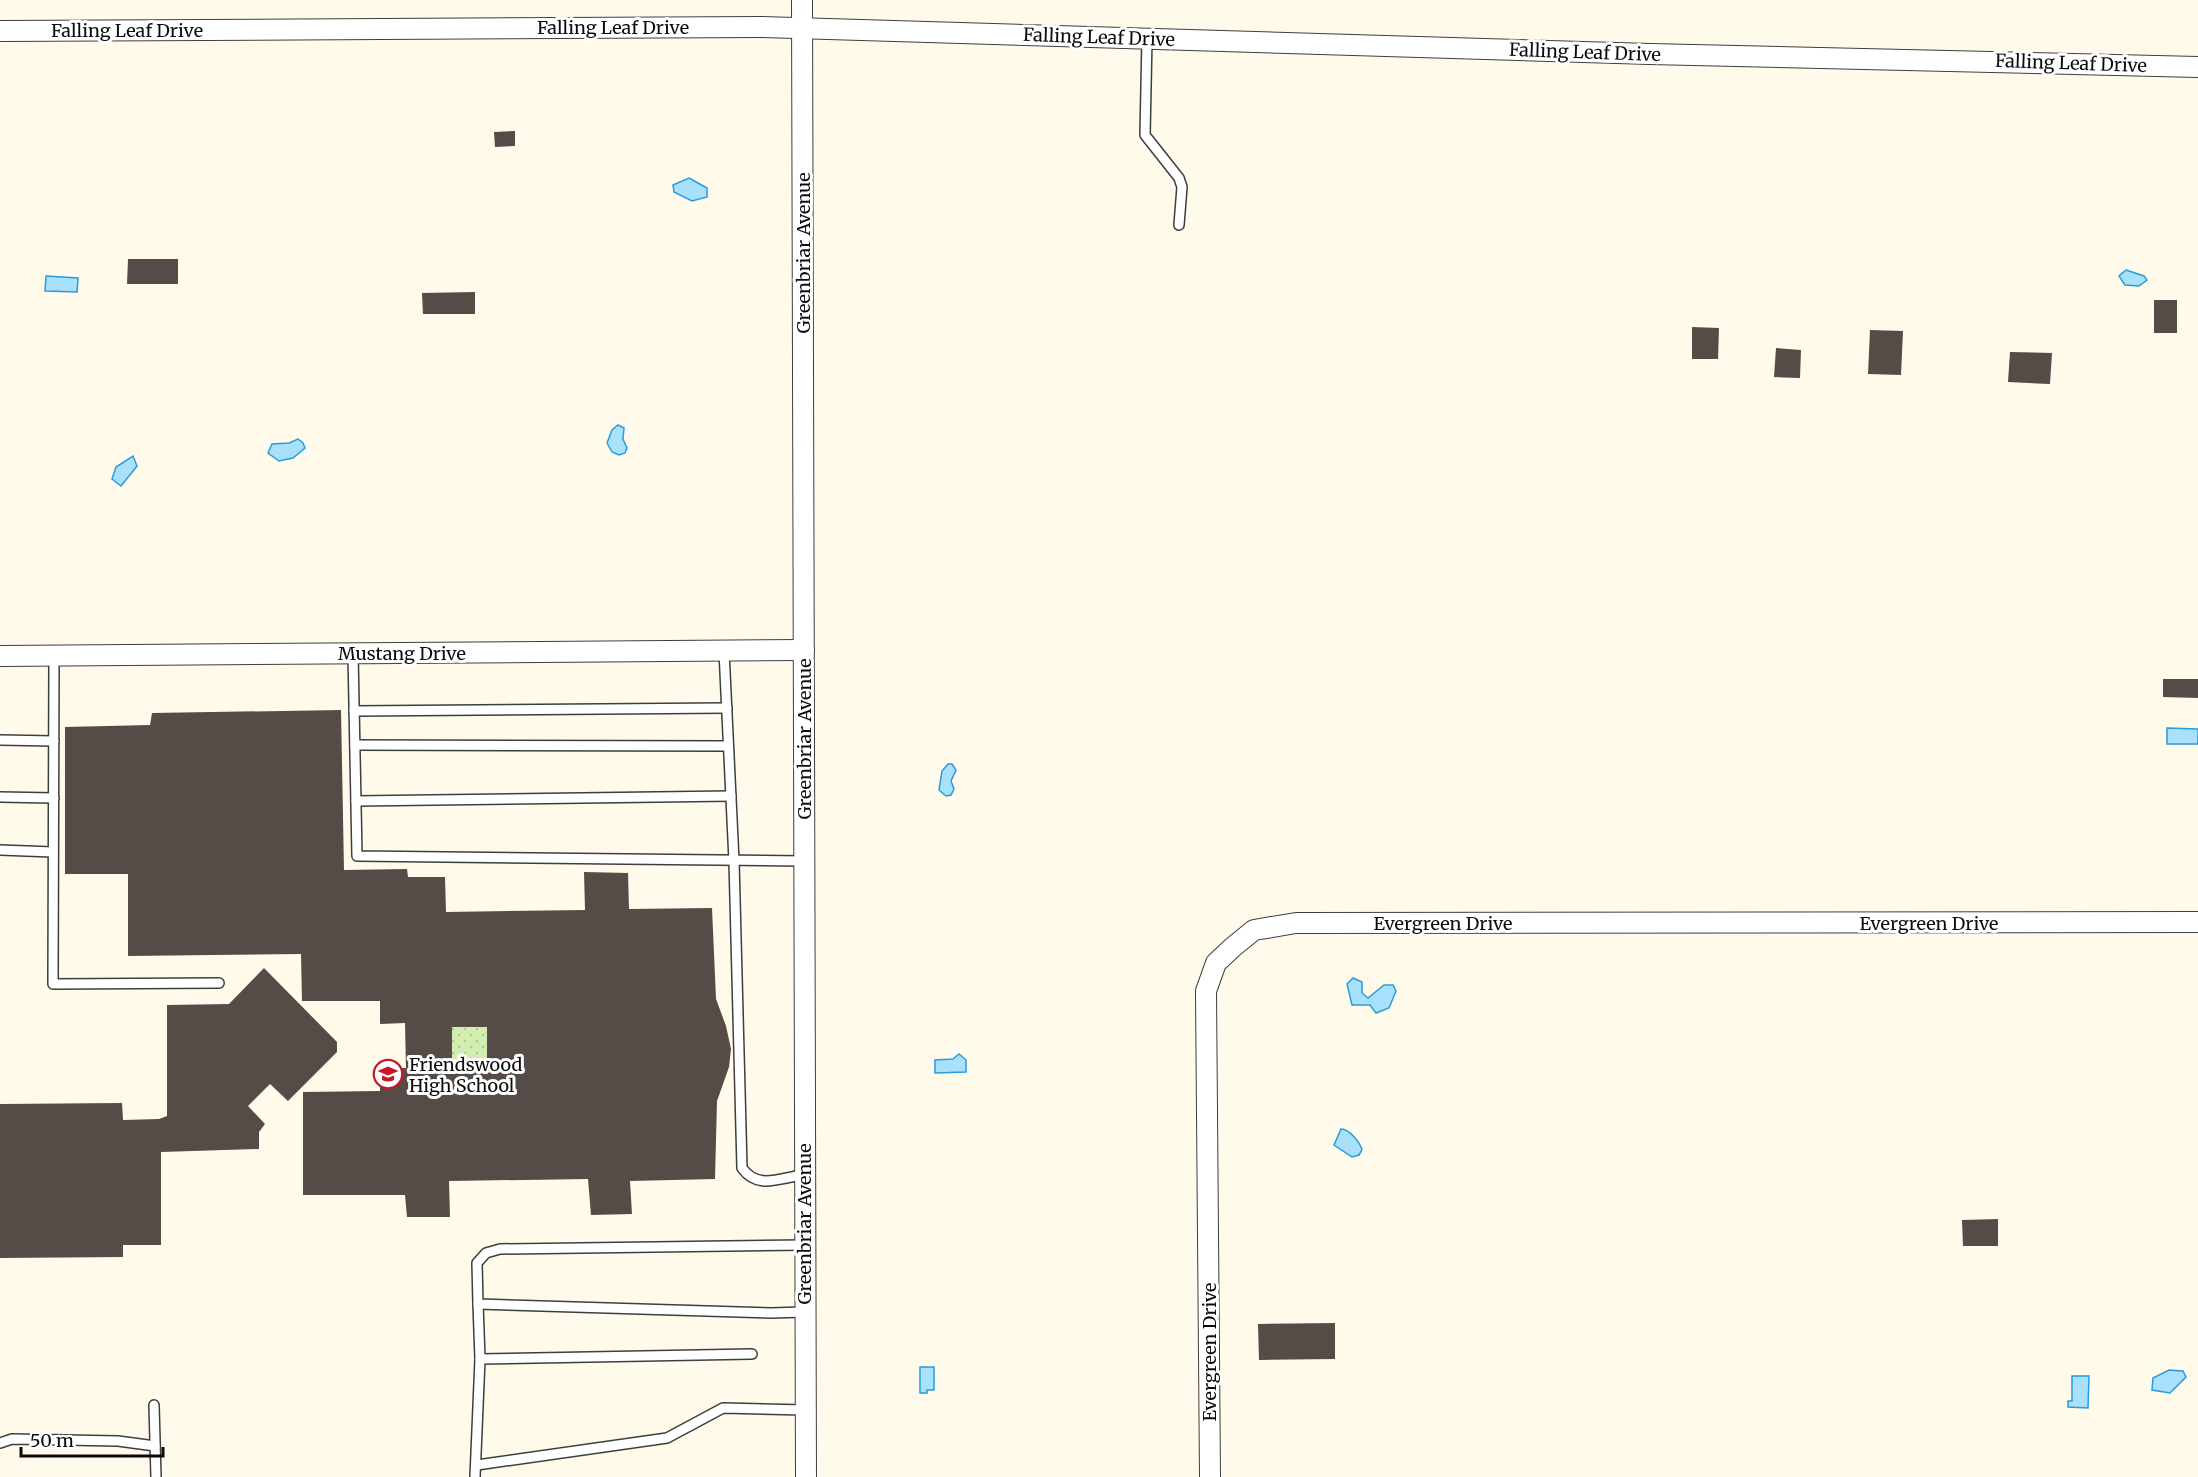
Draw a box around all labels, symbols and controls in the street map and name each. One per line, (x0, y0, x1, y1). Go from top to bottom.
street label: Falling Leaf Drive (537, 16, 689, 39)
street label: Falling Leaf Drive (51, 19, 203, 42)
street label: Falling Leaf Drive (1023, 23, 1175, 51)
street label: Falling Leaf Drive (1509, 38, 1661, 66)
street label: Falling Leaf Drive (1995, 49, 2147, 77)
street label: Greenbriar Avenue (792, 172, 815, 334)
street label: Mustang Drive (338, 642, 466, 665)
street label: Greenbriar Avenue (793, 658, 816, 820)
street label: Evergreen Drive (1374, 912, 1512, 935)
street label: Evergreen Drive (1860, 912, 1998, 935)
place label: Friendswood High School (409, 1053, 523, 1097)
school or university icon: Friendswood High School (372, 1058, 404, 1090)
street label: Greenbriar Avenue (793, 1143, 816, 1305)
street label: Evergreen Drive (1198, 1283, 1221, 1421)
scale bar (21, 1420, 164, 1458)
text: 50 m (30, 1429, 74, 1452)

